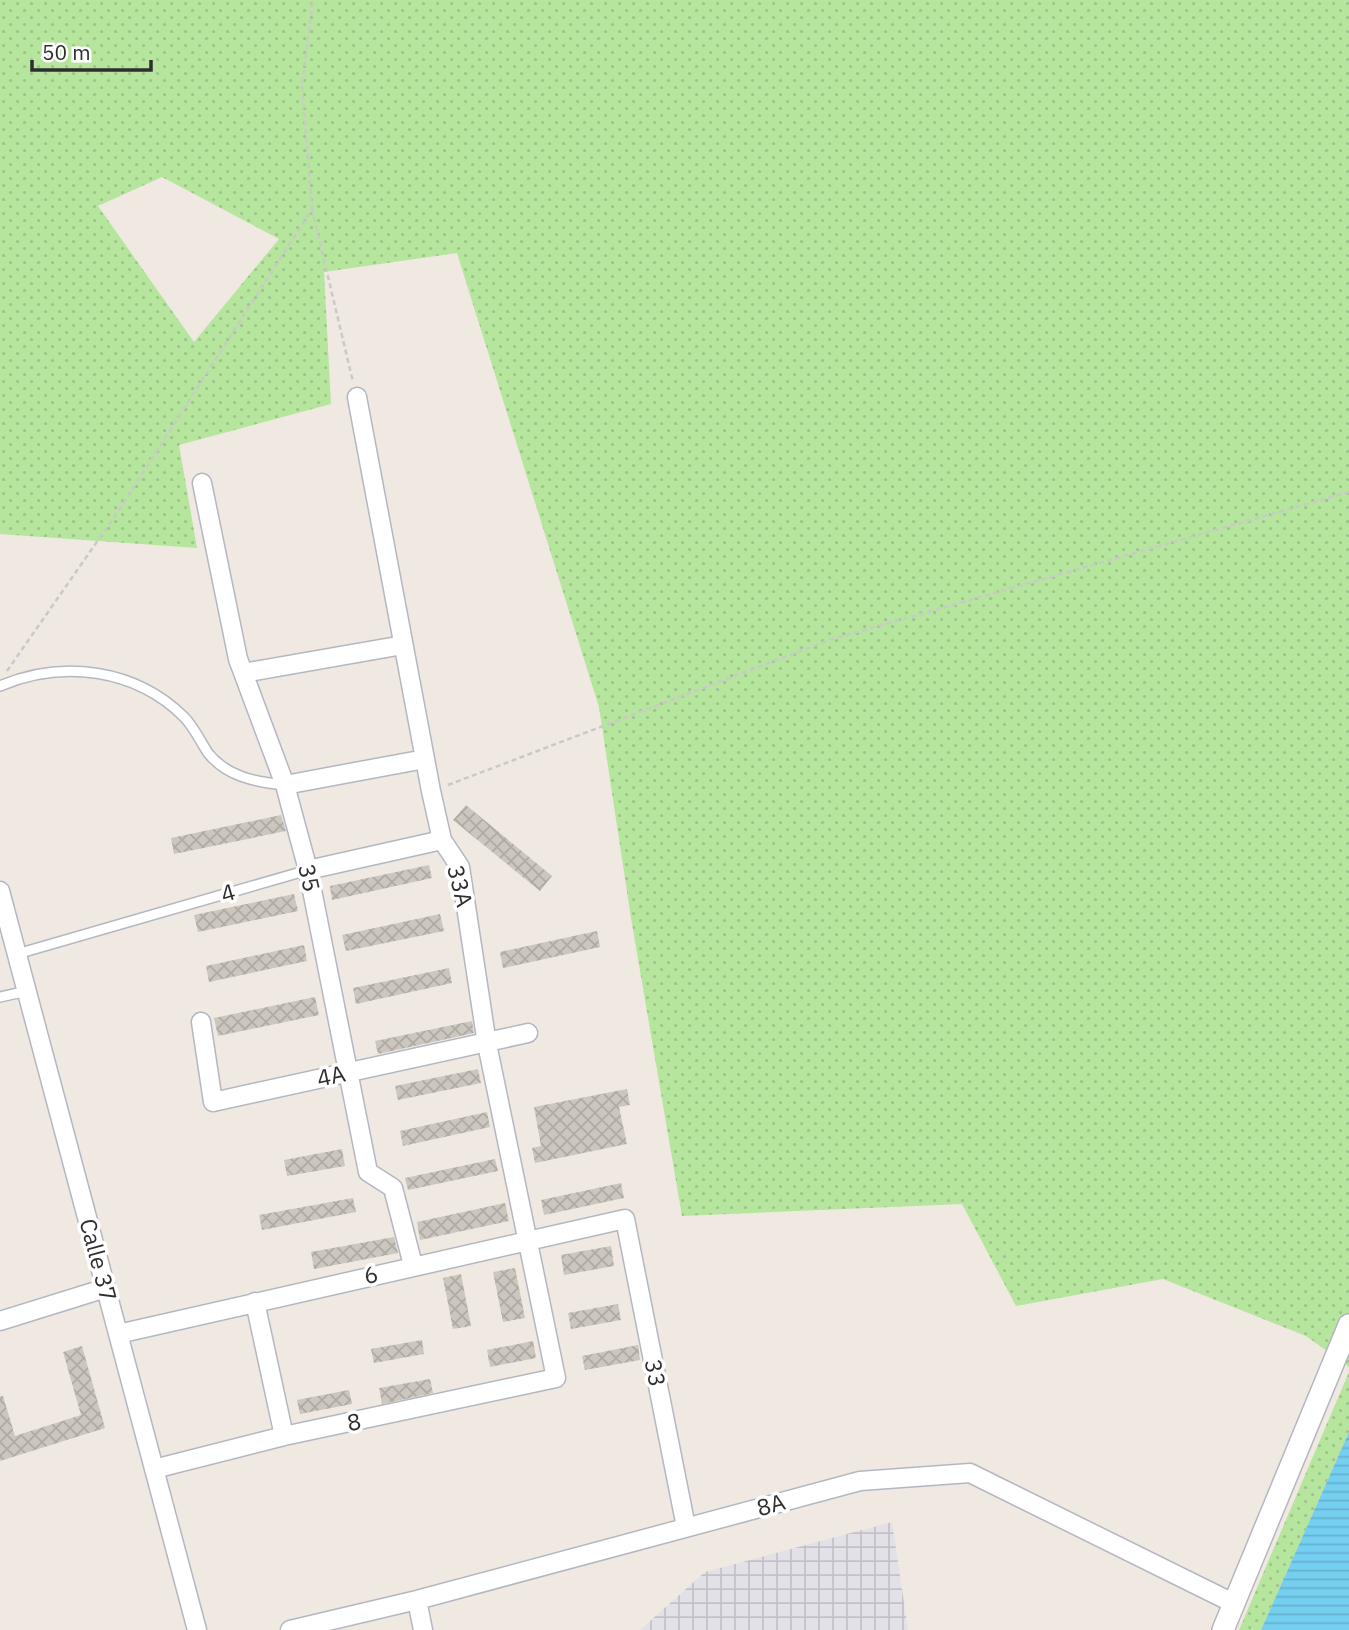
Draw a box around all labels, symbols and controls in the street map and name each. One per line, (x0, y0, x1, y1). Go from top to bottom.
scale bar (32, 28, 150, 72)
text: 50 m (42, 38, 91, 66)
street label: 35 (292, 861, 328, 895)
street label: 33A (441, 862, 481, 910)
street label: 4 (217, 876, 238, 908)
street label: 4A (314, 1057, 348, 1093)
street label: Calle 37 (74, 1215, 124, 1304)
street label: 6 (361, 1258, 381, 1290)
street label: 33 (639, 1356, 673, 1389)
street label: 8 (344, 1405, 363, 1437)
street label: 8A (753, 1486, 789, 1522)

